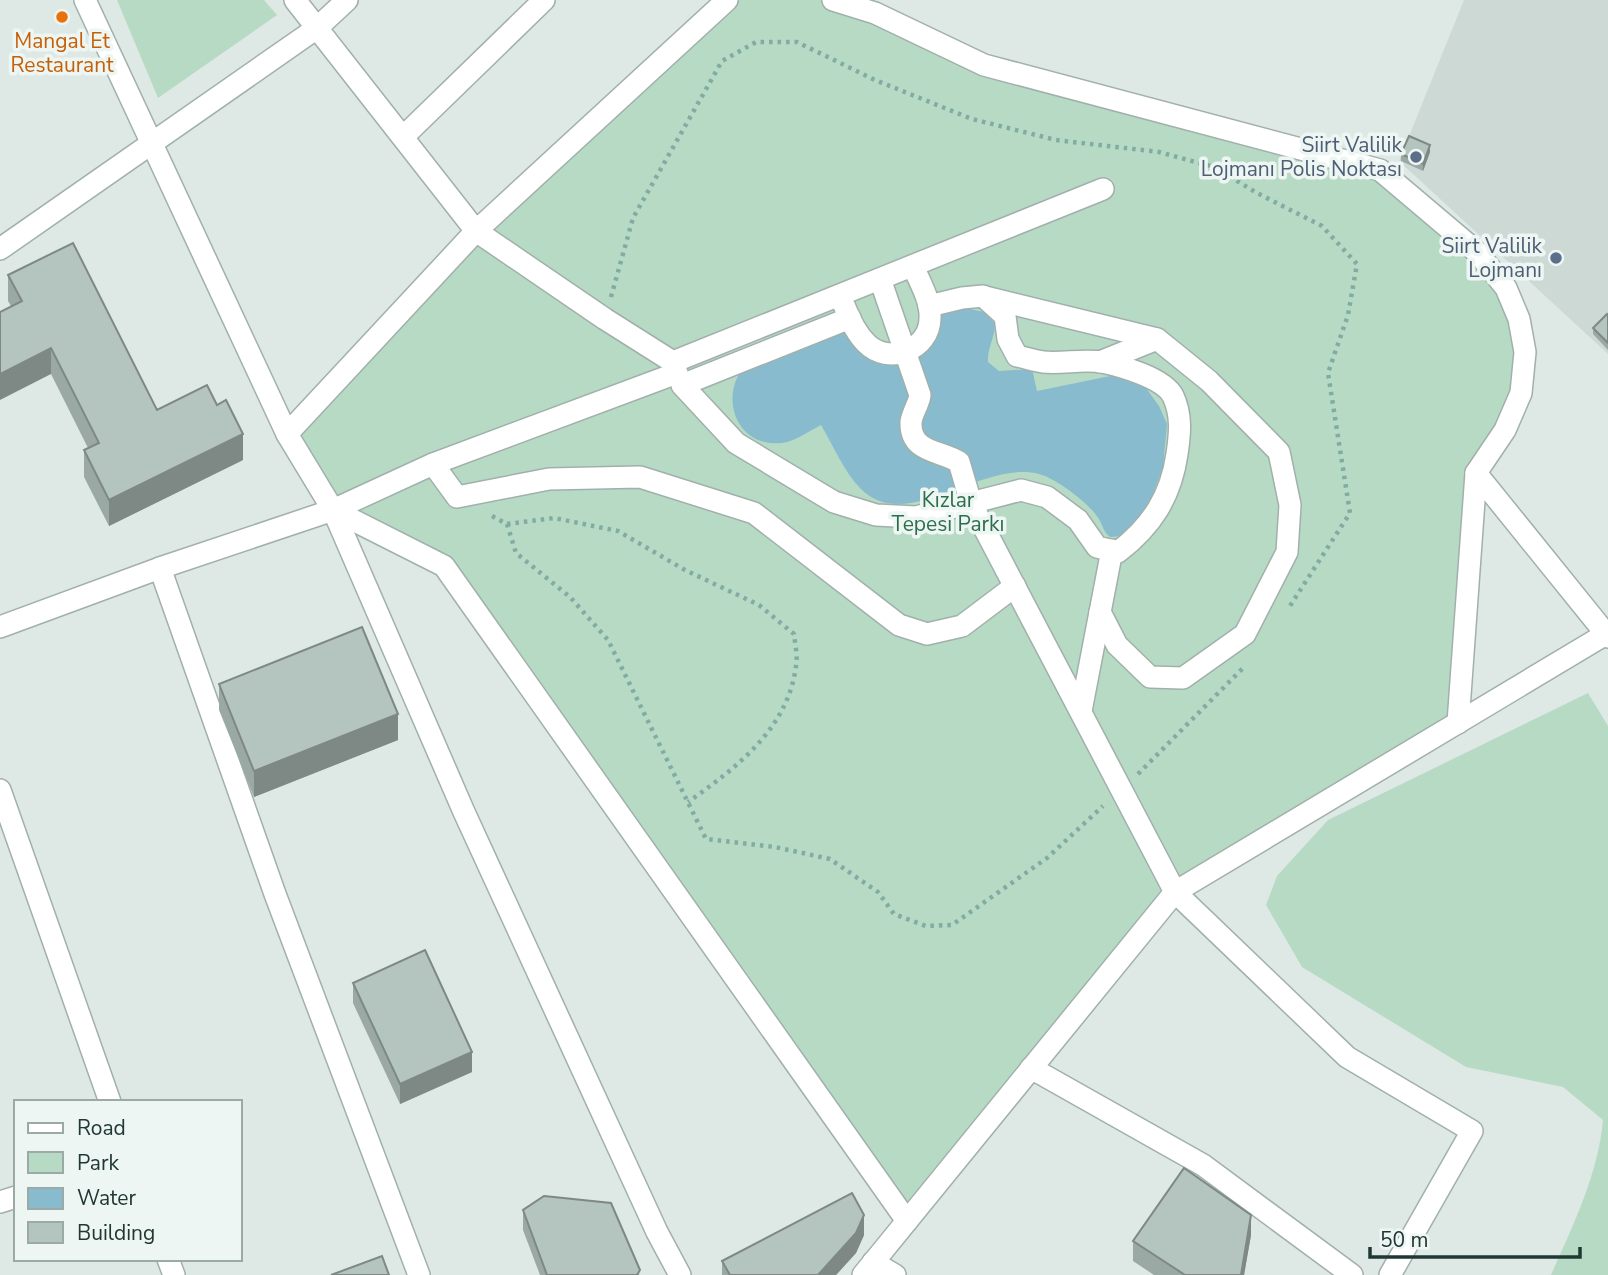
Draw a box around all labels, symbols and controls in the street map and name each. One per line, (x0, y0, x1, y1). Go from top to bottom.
marker: Mangal Et Restaurant (54, 9, 70, 25)
place label: Mangal Et Restaurant (10, 27, 114, 79)
place label: Siirt Valilik Lojmanı Polis Noktası (1201, 131, 1402, 183)
marker: Siirt Valilik Lojmanı Polis Noktası (1408, 149, 1424, 165)
place label: Siirt Valilik Lojmanı (1441, 232, 1542, 284)
marker: Siirt Valilik Lojmanı (1548, 250, 1564, 266)
park label: Kızlar Tepesi Parkı (892, 486, 1004, 538)
legend (14, 1100, 242, 1261)
text: Road (77, 1114, 126, 1142)
text: Park (77, 1149, 119, 1177)
text: Water (77, 1184, 136, 1212)
scale bar (1370, 1216, 1580, 1260)
text: Building (77, 1219, 155, 1247)
text: 50 m (1380, 1226, 1429, 1254)

